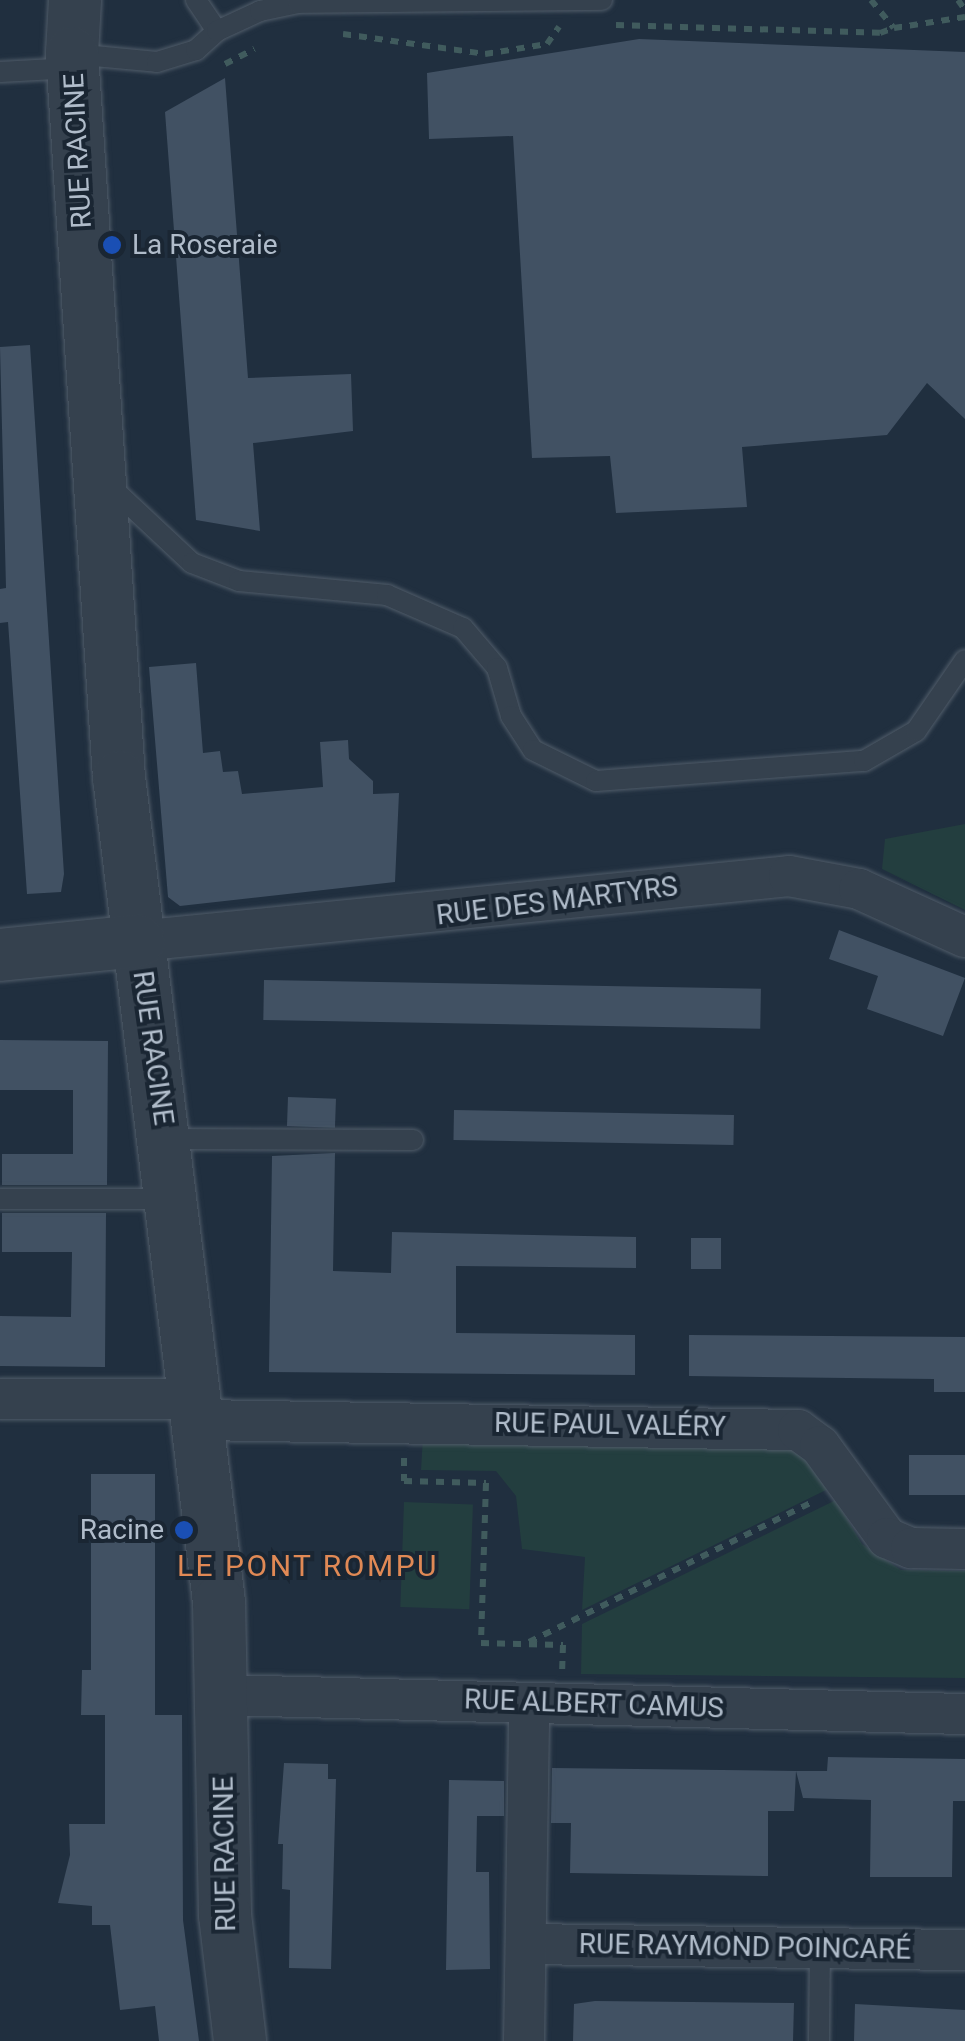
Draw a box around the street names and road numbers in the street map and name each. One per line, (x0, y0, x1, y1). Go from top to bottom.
street label: RUE RACINE (57, 73, 99, 229)
street label: RUE DES MARTYRS (434, 870, 680, 932)
street label: RUE RACINE (126, 969, 180, 1127)
street label: RUE PAUL VALÉRY (494, 1406, 726, 1444)
street label: RUE ALBERT CAMUS (463, 1683, 725, 1725)
street label: RUE RACINE (207, 1776, 243, 1932)
street label: RUE RAYMOND POINCARÉ (578, 1927, 912, 1967)

